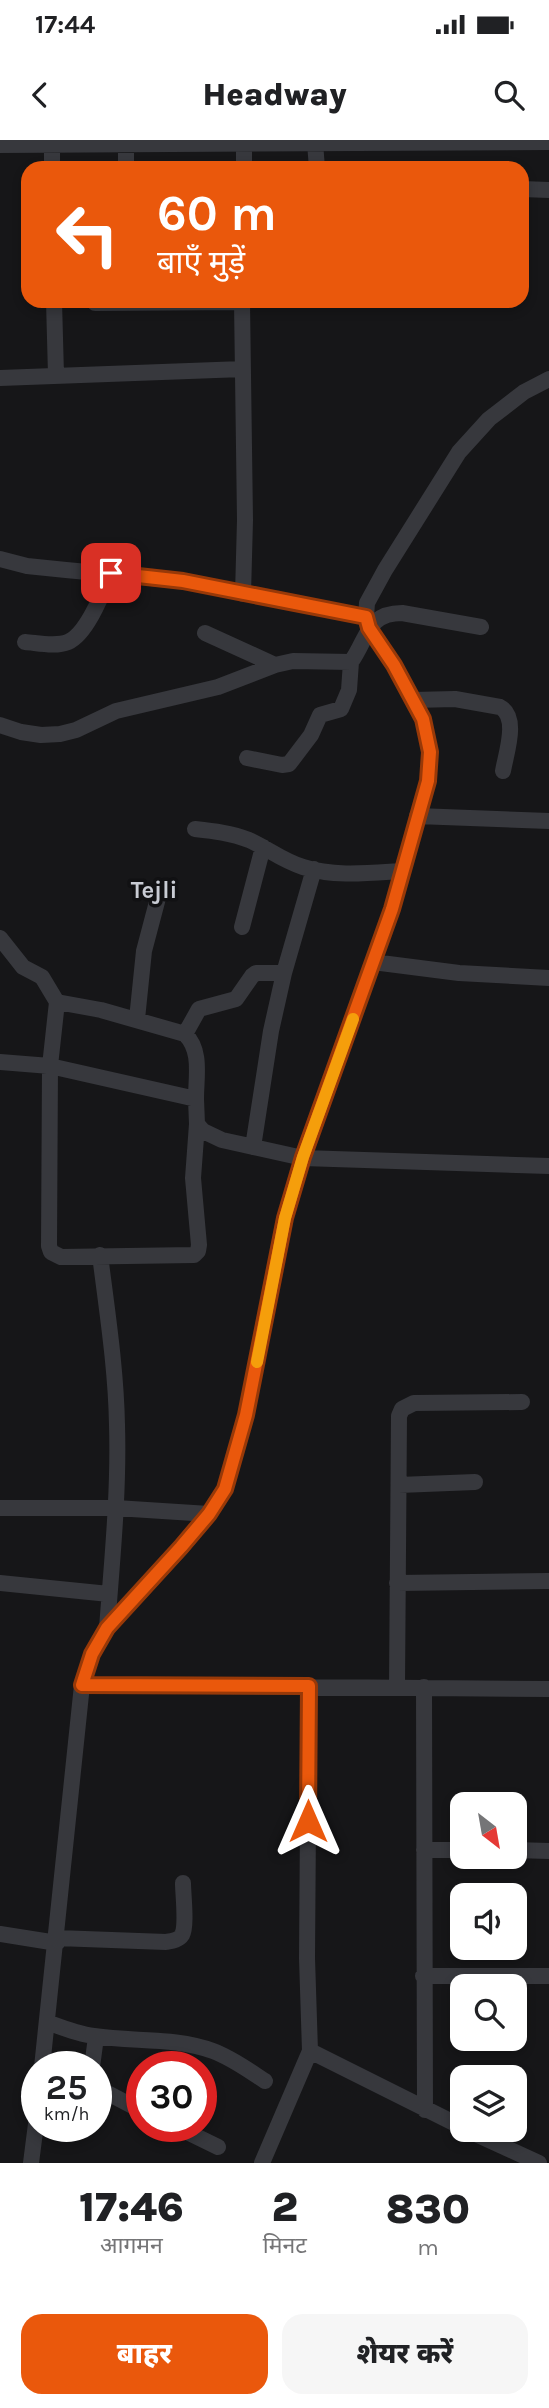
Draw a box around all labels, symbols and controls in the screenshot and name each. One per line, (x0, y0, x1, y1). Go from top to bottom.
text: 17:44 (35, 9, 95, 40)
icon: back (21, 76, 59, 114)
text: Headway (202, 76, 347, 113)
icon: search (490, 76, 528, 114)
text: 60 m (157, 185, 277, 242)
icon: left (42, 189, 133, 280)
text: बाएँ मुड़ें (157, 244, 245, 281)
pin (81, 543, 141, 603)
icon: arrive (92, 554, 130, 592)
district label: Tejli (131, 876, 177, 904)
position arrow (271, 1784, 345, 1858)
north arrow (450, 1792, 527, 1869)
map controls (450, 1792, 527, 2142)
button: sound (450, 1883, 527, 1960)
button: search (450, 1974, 527, 2051)
speed limit sign: 30 (126, 2051, 217, 2142)
button: layers (450, 2065, 527, 2142)
text: 25 (46, 2067, 87, 2108)
text: km/h (44, 2103, 89, 2125)
text: 17:46 (79, 2182, 184, 2232)
text: 2 (272, 2182, 298, 2232)
text: 830 (386, 2184, 470, 2234)
text: आगमन (100, 2232, 163, 2259)
text: मिनट (263, 2232, 307, 2259)
text: m (417, 2234, 439, 2261)
button: बाहर (21, 2314, 268, 2394)
button: शेयर करें (282, 2314, 528, 2394)

